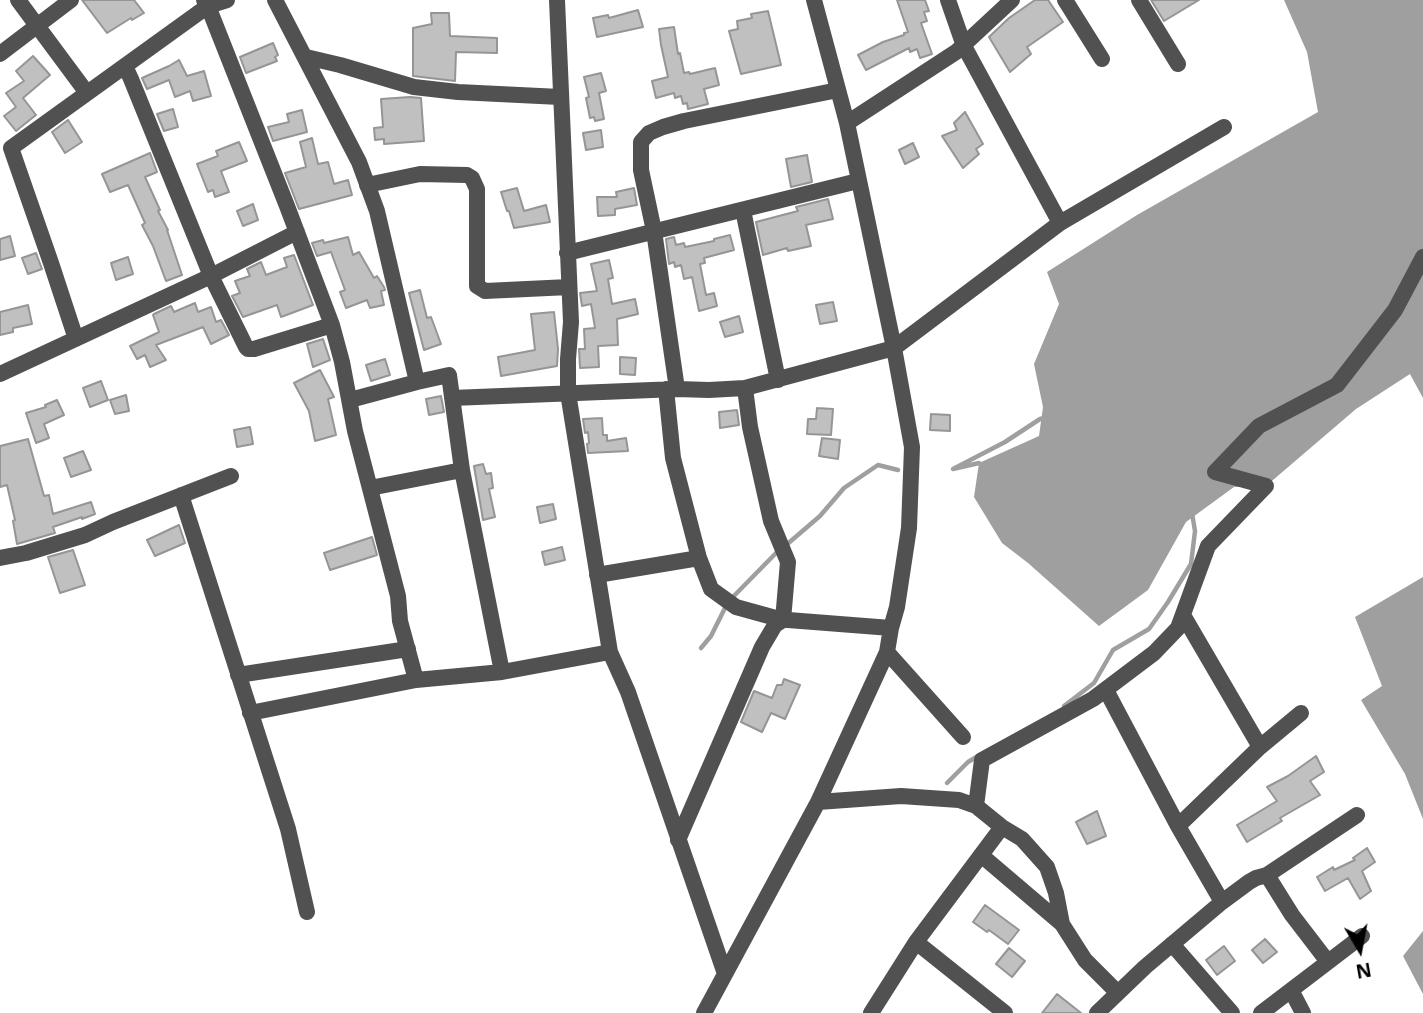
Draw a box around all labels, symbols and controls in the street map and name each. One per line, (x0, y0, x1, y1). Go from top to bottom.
north arrow (1325, 915, 1395, 985)
text: N (1354, 957, 1374, 985)

